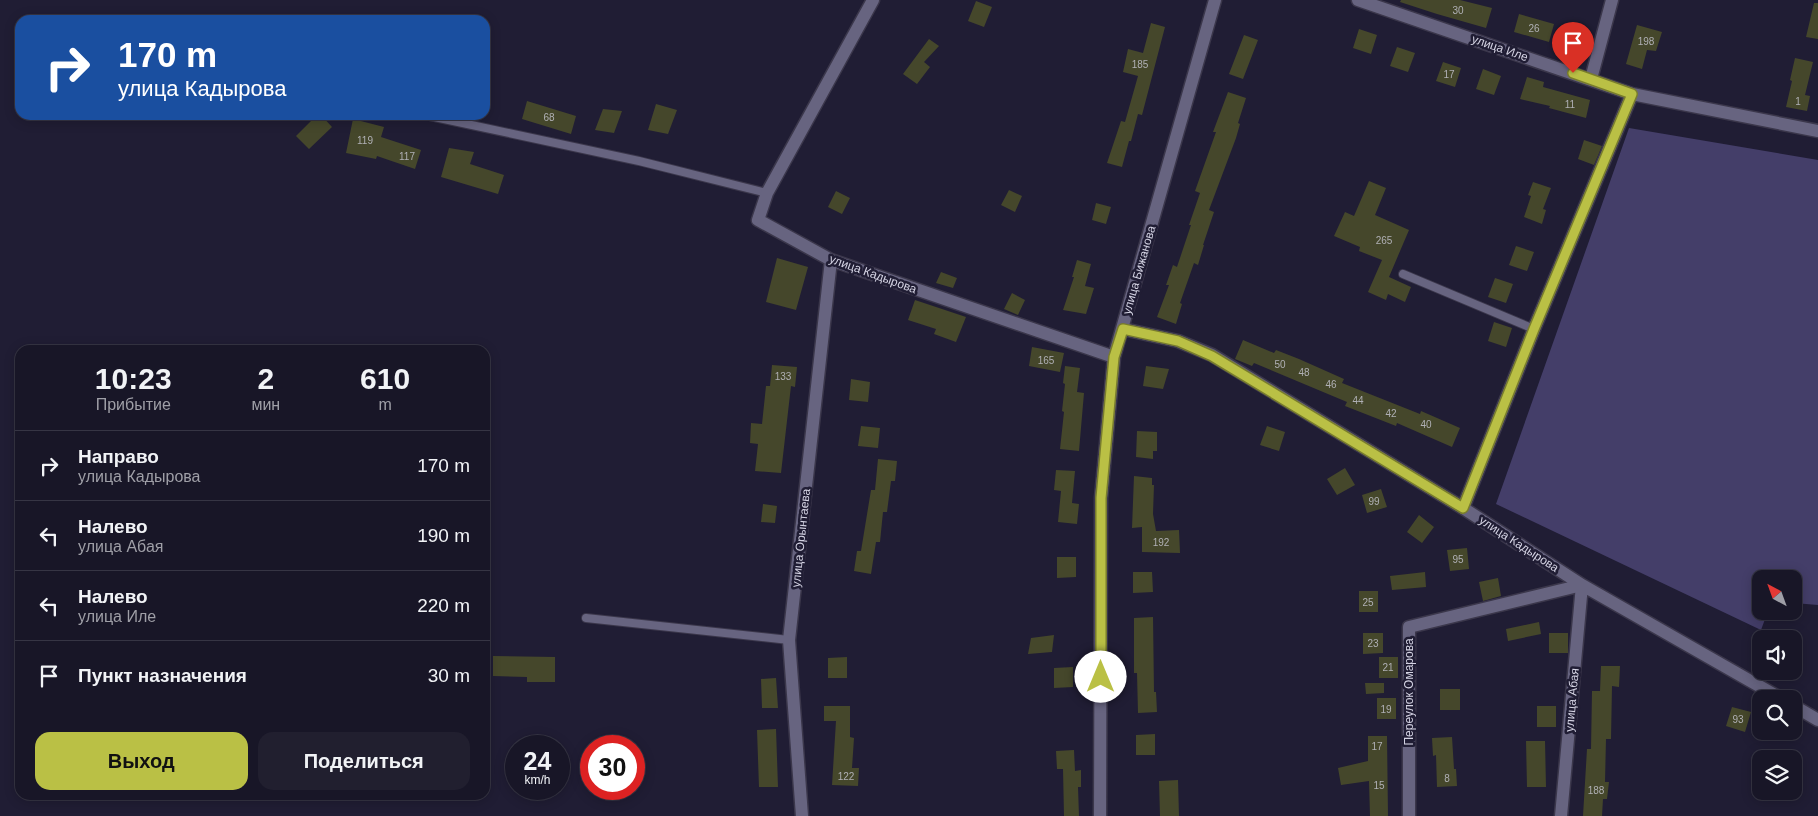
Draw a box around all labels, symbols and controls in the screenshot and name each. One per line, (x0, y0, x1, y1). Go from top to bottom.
house number: 30 (1452, 5, 1464, 16)
pin (1552, 22, 1594, 73)
house number: 26 (1528, 23, 1540, 34)
icon: arrive (1559, 29, 1587, 57)
street label: улица Иле (1470, 32, 1530, 64)
icon: right (35, 35, 100, 100)
text: 170 m (118, 35, 217, 74)
house number: 198 (1638, 36, 1655, 47)
house number: 185 (1132, 59, 1149, 70)
house number: 17 (1443, 69, 1455, 80)
text: улица Кадырова (118, 76, 286, 101)
house number: 1 (1795, 96, 1801, 107)
house number: 11 (1565, 99, 1576, 110)
house number: 68 (543, 112, 555, 123)
house number: 119 (357, 135, 373, 146)
house number: 117 (399, 151, 415, 162)
street label: улица Бижанова (1120, 224, 1158, 316)
house number: 265 (1376, 235, 1393, 246)
street label: улица Кадырова (827, 252, 919, 296)
house number: 165 (1038, 355, 1055, 366)
house number: 50 (1274, 359, 1286, 370)
text: 10:23 (95, 362, 172, 395)
text: 2 (257, 362, 274, 395)
text: 610 (360, 362, 410, 395)
house number: 48 (1298, 367, 1310, 378)
house number: 133 (775, 371, 792, 382)
house number: 46 (1325, 379, 1337, 390)
house number: 44 (1352, 395, 1364, 406)
text: Прибытие (96, 396, 171, 413)
text: мин (251, 396, 280, 413)
text: m (378, 396, 392, 413)
house number: 42 (1385, 408, 1397, 419)
house number: 40 (1420, 419, 1432, 430)
text: Направо (78, 446, 159, 467)
icon: right (35, 452, 63, 480)
text: 170 m (417, 455, 470, 476)
text: улица Кадырова (78, 468, 201, 485)
street label: улица Орынтаева (789, 488, 813, 588)
house number: 99 (1368, 496, 1380, 507)
street label: улица Кадырова (1477, 513, 1562, 575)
text: Налево (78, 516, 148, 537)
icon: left (35, 522, 63, 550)
text: 190 m (417, 525, 470, 546)
house number: 192 (1153, 537, 1170, 548)
text: улица Абая (78, 538, 163, 555)
house number: 95 (1452, 554, 1464, 565)
north arrow (1752, 570, 1802, 620)
map controls (1752, 570, 1802, 800)
text: Налево (78, 586, 148, 607)
icon: left (35, 592, 63, 620)
text: 220 m (417, 595, 470, 616)
house number: 25 (1362, 597, 1374, 608)
text: улица Иле (78, 608, 156, 625)
button: sound (1752, 630, 1802, 680)
house number: 23 (1367, 638, 1379, 649)
street label: Переулок Омарова (1402, 638, 1416, 746)
position arrow (1074, 650, 1126, 702)
icon: arrive (35, 662, 63, 690)
house number: 21 (1382, 662, 1394, 673)
text: Пункт назначения (78, 665, 247, 686)
text: 30 m (428, 665, 470, 686)
street label: улица Абая (1562, 667, 1582, 733)
button: search (1752, 690, 1802, 740)
house number: 19 (1380, 704, 1392, 715)
house number: 93 (1732, 714, 1744, 725)
button: Выход (35, 732, 248, 790)
button: Поделиться (258, 732, 470, 790)
speed limit sign: 30 (580, 735, 645, 800)
house number: 17 (1371, 741, 1383, 752)
text: 24 (524, 747, 551, 775)
button: layers (1752, 750, 1802, 800)
house number: 122 (838, 771, 855, 782)
text: km/h (524, 773, 551, 787)
house number: 8 (1444, 773, 1450, 784)
house number: 15 (1373, 780, 1385, 791)
house number: 188 (1588, 785, 1605, 796)

